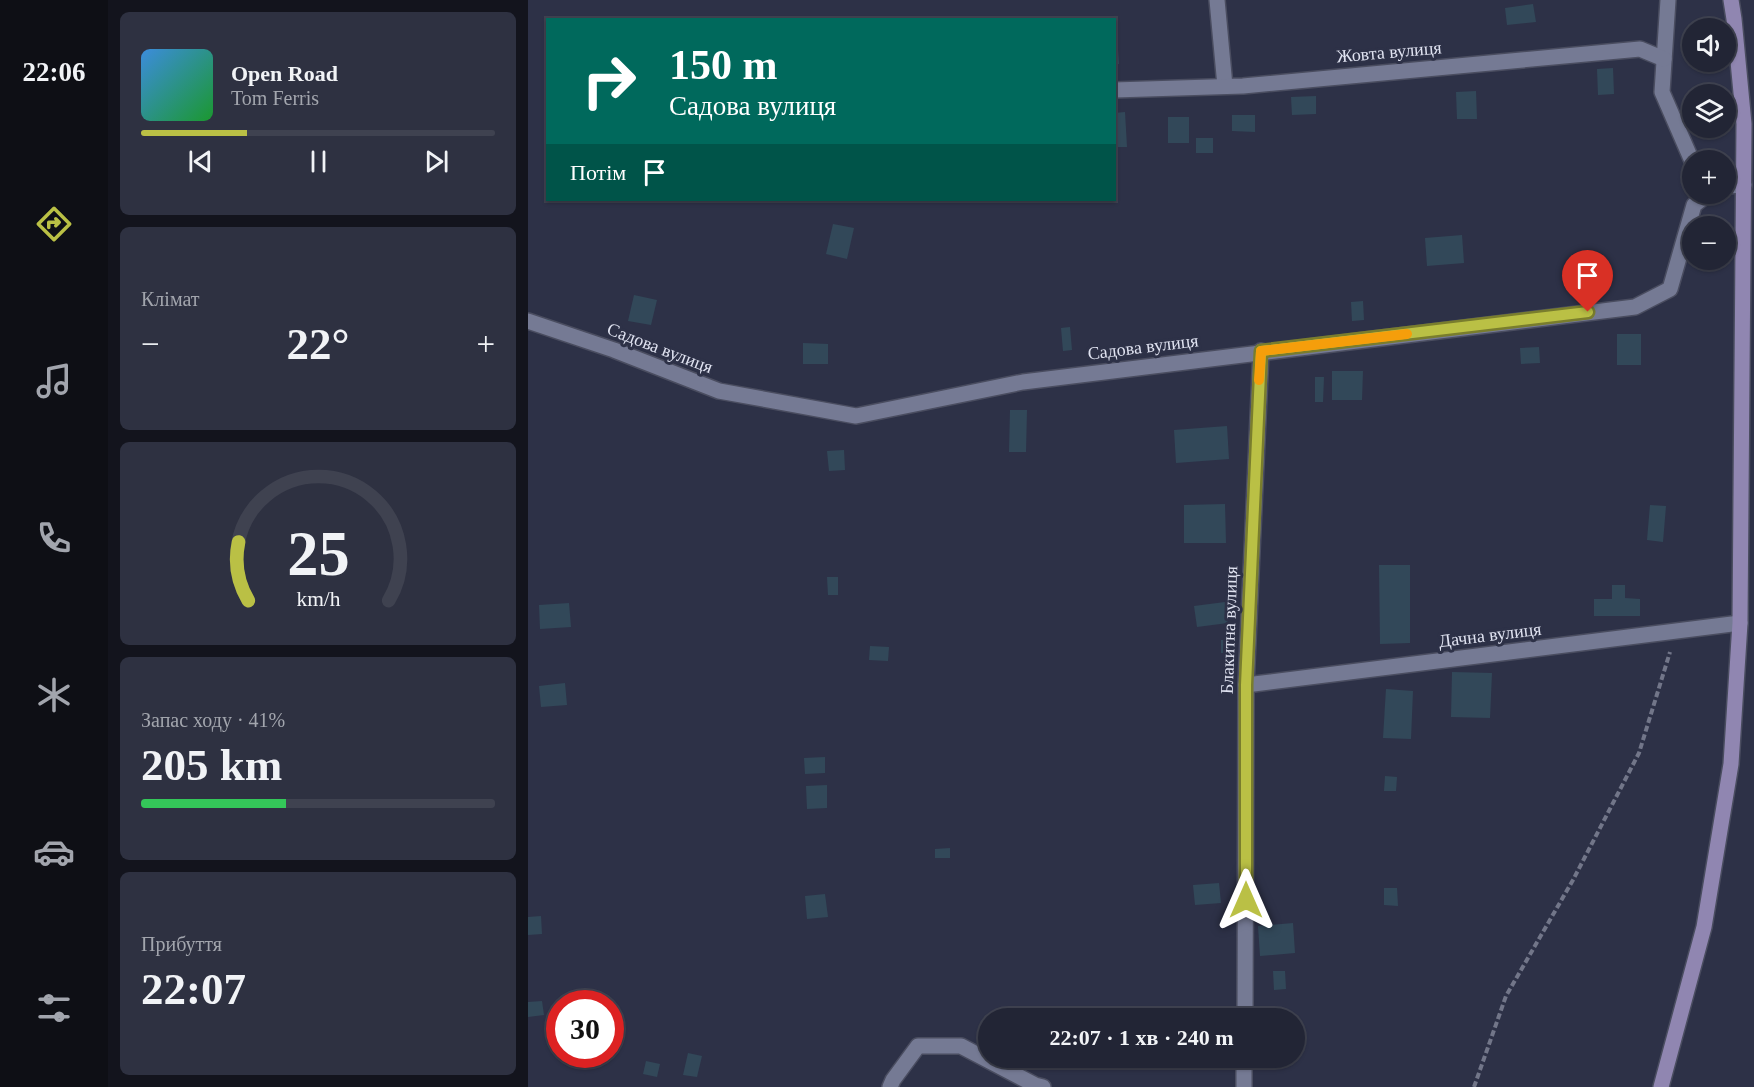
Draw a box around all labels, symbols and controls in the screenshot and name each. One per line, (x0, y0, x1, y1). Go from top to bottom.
map controls (1682, 18, 1736, 270)
button: sound (1682, 18, 1736, 72)
street label: Жовта вулиця (1336, 37, 1442, 67)
icon: right (570, 42, 648, 120)
text: 150 m (669, 42, 778, 88)
text: 22:06 (23, 57, 86, 87)
text: Open Road (231, 61, 338, 86)
button: layers (1682, 84, 1736, 138)
text: Tom Ferris (231, 87, 319, 109)
text: Садова вулиця (669, 91, 836, 121)
icon: previous (184, 145, 217, 178)
icon: pause (302, 145, 335, 178)
icon: next (420, 145, 453, 178)
button: + (1682, 150, 1736, 204)
icon: arrive (638, 156, 671, 189)
text: Потім (570, 160, 626, 185)
icon: directions (33, 203, 75, 245)
button: − (1682, 216, 1736, 270)
pin (1562, 250, 1613, 312)
icon: arrive (1571, 259, 1604, 292)
text: Клімат (141, 288, 200, 310)
text: 22° (287, 319, 350, 369)
street label: Садова вулиця (604, 319, 716, 377)
text: − (141, 326, 160, 362)
text: + (476, 326, 495, 362)
street label: Садова вулиця (1086, 330, 1200, 364)
icon: music (33, 360, 75, 402)
icon: phone (33, 517, 75, 559)
text: 25 (287, 519, 349, 588)
street label: Блакитна вулиця (1217, 566, 1241, 694)
text: km/h (296, 587, 340, 611)
street label: Дачна вулиця (1437, 619, 1543, 651)
icon: climate (33, 674, 75, 716)
text: Запас ходу · 41% (141, 709, 285, 731)
text: 205 km (141, 740, 282, 790)
icon: car (33, 831, 75, 873)
position arrow (1214, 868, 1278, 932)
text: Прибуття (141, 933, 222, 955)
text: 22:07 (141, 964, 246, 1014)
icon: filters (33, 987, 75, 1029)
speed limit sign: 30 (546, 990, 624, 1068)
text: 22:07 · 1 хв · 240 m (1049, 1025, 1234, 1050)

